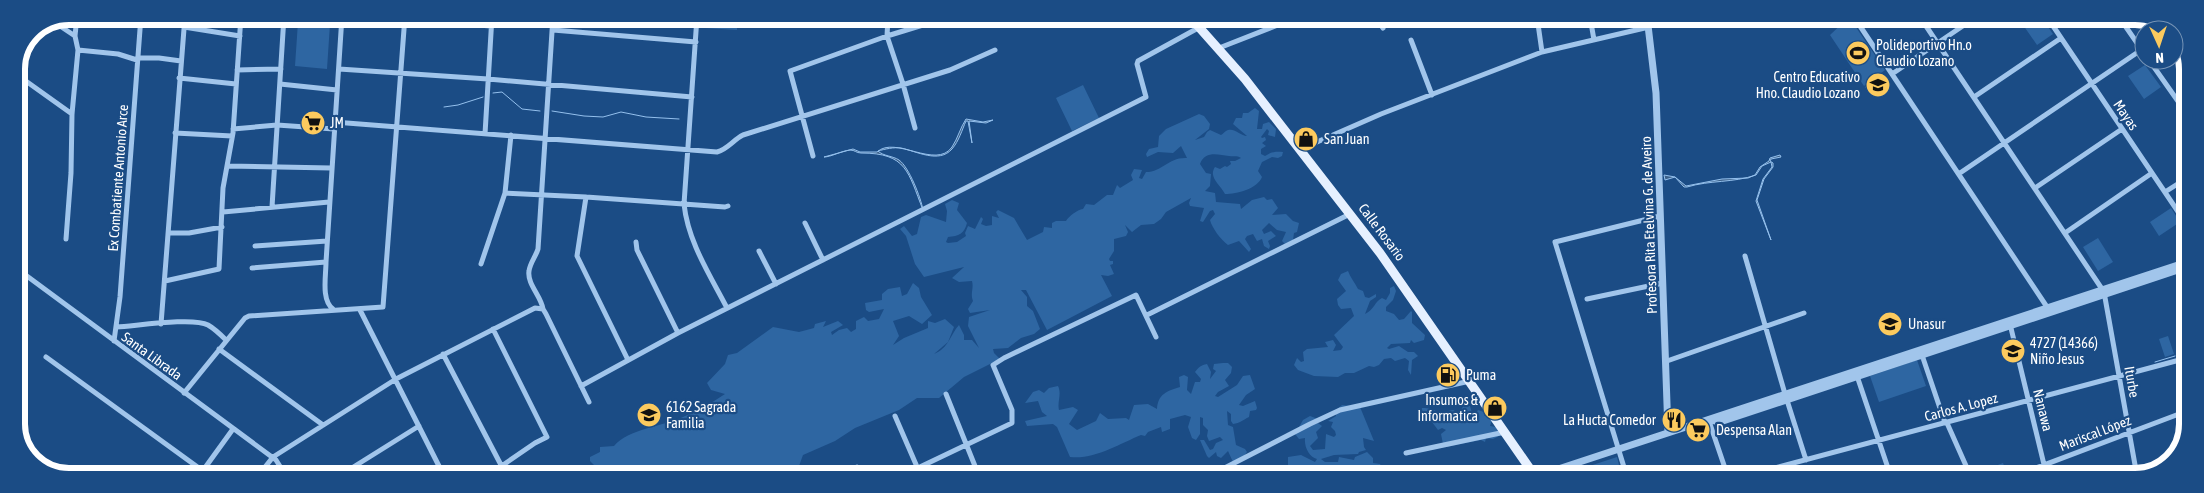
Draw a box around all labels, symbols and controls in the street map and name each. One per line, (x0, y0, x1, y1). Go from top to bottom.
north arrow (2134, 20, 2184, 70)
place label: Polideportivo Hn.o Claudio Lozano (1876, 37, 1972, 69)
sports icon: Polideportivo Hn.o Claudio Lozano (1845, 40, 1871, 66)
text: N (2155, 50, 2164, 66)
place label: Centro Educativo Hno. Claudio Lozano (1756, 69, 1860, 101)
school or university icon: Centro Educativo Hno. Claudio Lozano (1865, 72, 1891, 98)
street label: Mayas (2110, 97, 2142, 133)
street label: Ex Combatiente Antonio Arce (105, 104, 131, 252)
supermarket icon: JM (300, 110, 326, 136)
place label: JM (330, 115, 344, 131)
shop icon: San Juan (1293, 126, 1319, 152)
place label: San Juan (1324, 131, 1370, 147)
street label: Profesora Rita Etelvina G. de Aveiro (1638, 136, 1660, 314)
street label: Calle Rosario (1355, 200, 1409, 264)
school or university icon: Unasur (1877, 311, 1903, 337)
place label: Unasur (1908, 316, 1946, 332)
street label: Santa Librada (119, 329, 185, 383)
place label: 4727 (14366) Niño Jesus (2030, 335, 2098, 367)
school or university icon: 4727 (14366) Niño Jesus (2000, 338, 2026, 364)
fuel station icon: Puma (1435, 362, 1461, 388)
street label: Iturbe (2121, 365, 2143, 399)
place label: Puma (1466, 367, 1496, 383)
street label: Nanawa (2030, 387, 2056, 433)
street label: Carlos A. Lopez (1923, 390, 1999, 424)
place label: Insumos & Informatica (1418, 392, 1479, 424)
shop icon: Insumos & Informatica (1482, 395, 1508, 421)
place label: 6162 Sagrada Familia (666, 399, 736, 431)
school or university icon: 6162 Sagrada Familia (636, 402, 662, 428)
restaurant icon: La Hucta Comedor (1661, 407, 1687, 433)
place label: La Hucta Comedor (1563, 412, 1657, 428)
street label: Mariscal López (2057, 412, 2133, 454)
supermarket icon: Despensa Alan (1685, 417, 1711, 443)
place label: Despensa Alan (1716, 422, 1792, 438)

